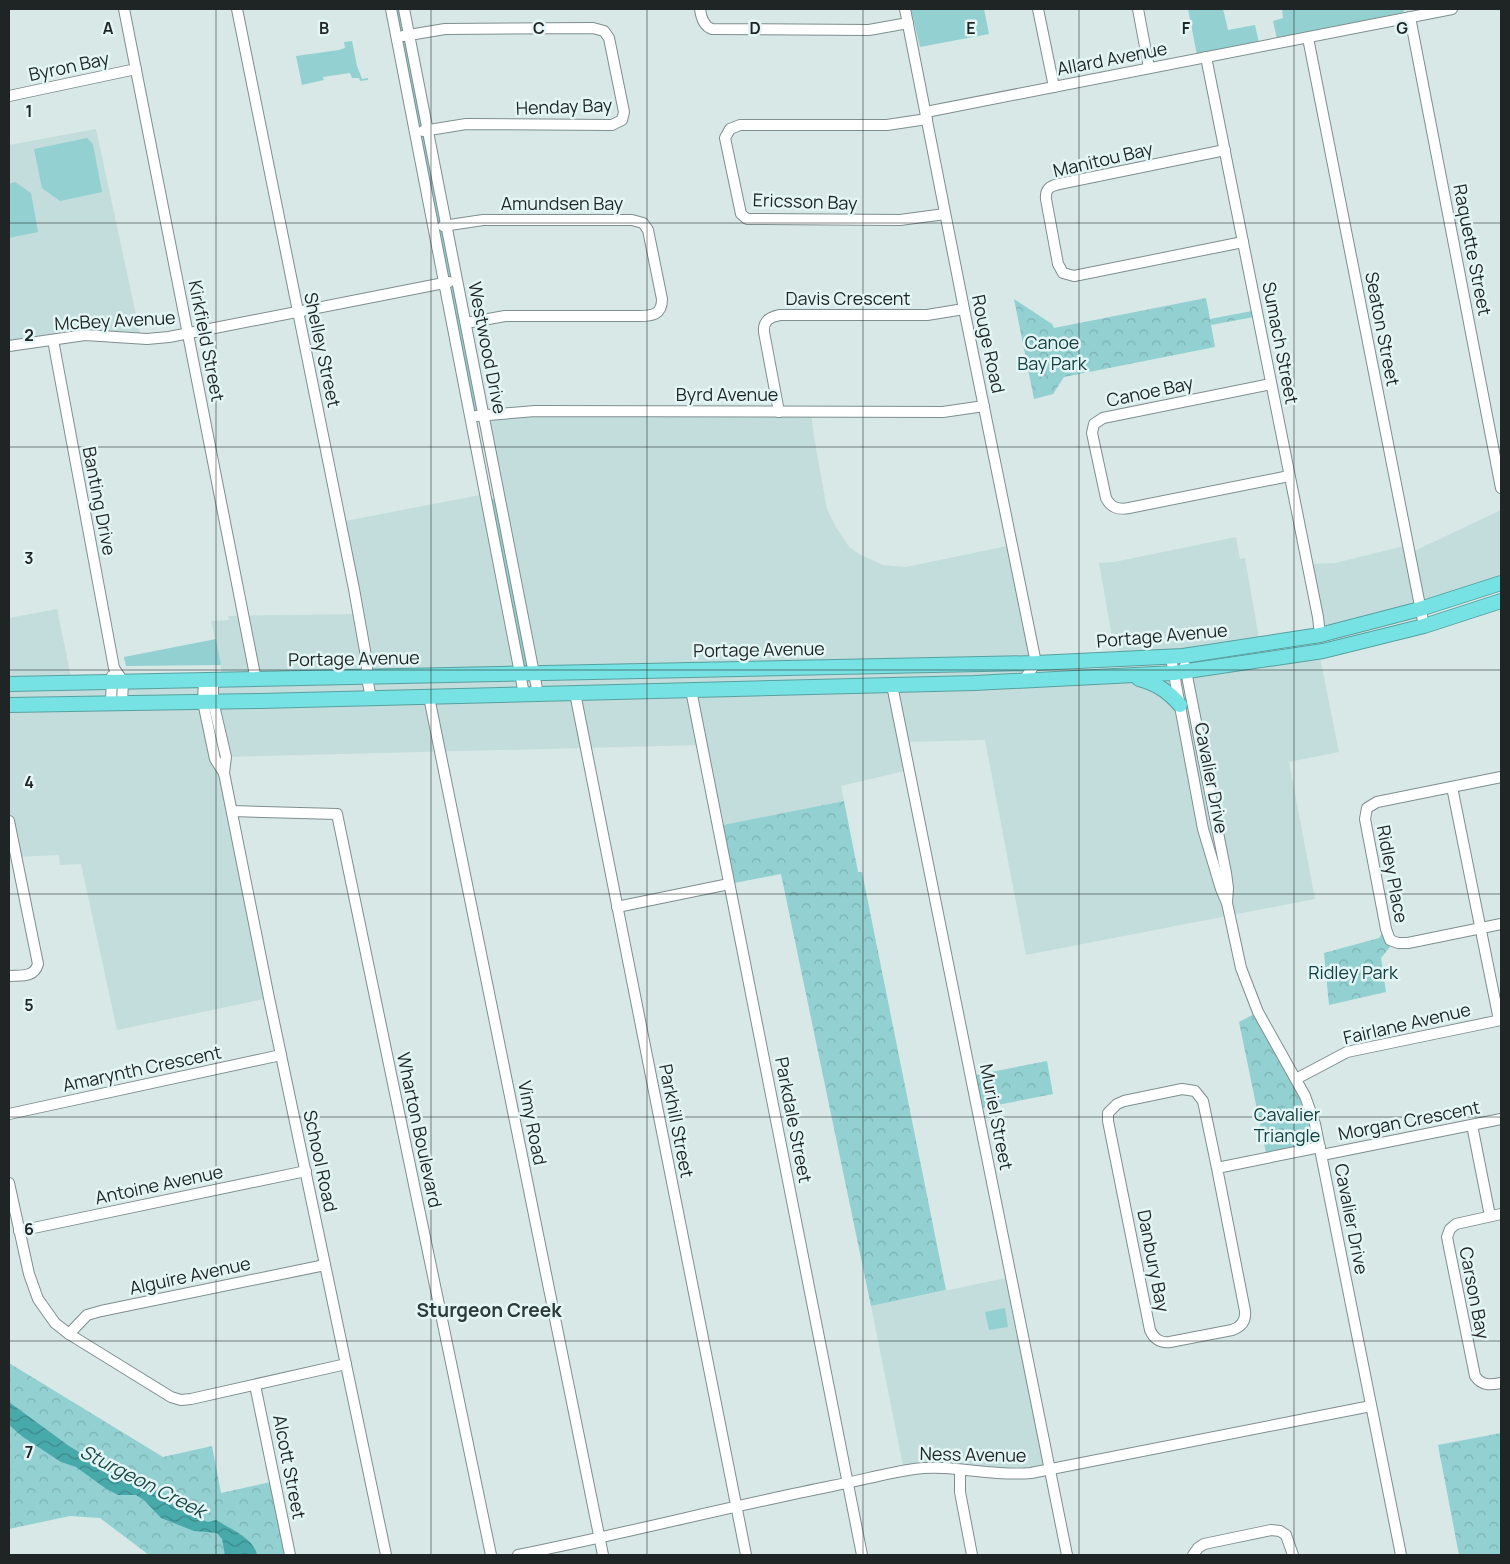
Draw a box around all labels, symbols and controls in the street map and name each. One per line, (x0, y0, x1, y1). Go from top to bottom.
text: A (103, 17, 114, 39)
text: B (319, 17, 329, 39)
text: C (533, 17, 545, 39)
text: D (749, 17, 761, 39)
text: E (966, 17, 976, 39)
text: F (1182, 17, 1191, 39)
text: G (1396, 17, 1408, 39)
street label: Allard Avenue (1055, 36, 1169, 80)
street label: Byron Bay (26, 46, 112, 86)
street label: Henday Bay (515, 92, 613, 120)
text: 1 (25, 100, 33, 122)
street label: Manitou Bay (1050, 136, 1156, 182)
street label: Raquette Street (1448, 182, 1498, 318)
street label: Ericsson Bay (752, 187, 858, 215)
street label: Amundsen Bay (501, 191, 624, 215)
street label: Seaton Street (1360, 270, 1406, 388)
street label: Kirkfield Street (183, 278, 230, 403)
street label: Westwood Drive (463, 280, 513, 416)
street label: Sumach Street (1257, 280, 1305, 406)
street label: Davis Crescent (785, 286, 911, 310)
street label: Shelley Street (299, 290, 347, 410)
street label: Rouge Road (967, 292, 1011, 395)
street label: McBey Avenue (54, 305, 176, 335)
text: 2 (24, 324, 34, 346)
park label: Canoe Bay Park (1017, 330, 1088, 375)
street label: Canoe Bay (1104, 370, 1196, 412)
street label: Byrd Avenue (676, 382, 778, 406)
street label: Banting Drive (78, 444, 122, 557)
text: 3 (24, 547, 34, 569)
street label: Portage Avenue (1095, 617, 1228, 653)
street label: Portage Avenue (693, 636, 825, 662)
street label: Portage Avenue (288, 645, 420, 671)
street label: Cavalier Drive (1189, 720, 1234, 835)
text: 4 (24, 771, 34, 793)
street label: Ridley Place (1372, 823, 1414, 925)
park label: Ridley Park (1308, 960, 1399, 984)
text: 5 (24, 994, 34, 1016)
street label: Fairlane Avenue (1341, 997, 1473, 1049)
street label: Amarynth Crescent (60, 1039, 223, 1097)
street label: Wharton Boulevard (392, 1050, 448, 1210)
street label: Parkdale Street (770, 1055, 818, 1185)
street label: Parkhill Street (654, 1062, 700, 1180)
street label: Muriel Street (975, 1062, 1019, 1172)
street label: Vimy Road (513, 1079, 553, 1167)
street label: Morgan Crescent (1336, 1095, 1482, 1146)
park label: Cavalier Triangle (1254, 1102, 1321, 1147)
street label: School Road (298, 1108, 343, 1214)
street label: Antoine Avenue (93, 1159, 225, 1209)
street label: Cavalier Drive (1329, 1161, 1374, 1276)
street label: Danbury Bay (1132, 1208, 1176, 1314)
text: 6 (24, 1218, 34, 1240)
street label: Carson Bay (1454, 1245, 1496, 1341)
street label: Alguire Avenue (127, 1250, 253, 1300)
district label: Sturgeon Creek (417, 1297, 562, 1323)
street label: Alcott Street (268, 1413, 312, 1521)
water label: Sturgeon Creek (76, 1438, 213, 1525)
text: 7 (25, 1441, 33, 1463)
street label: Ness Avenue (919, 1441, 1027, 1467)

